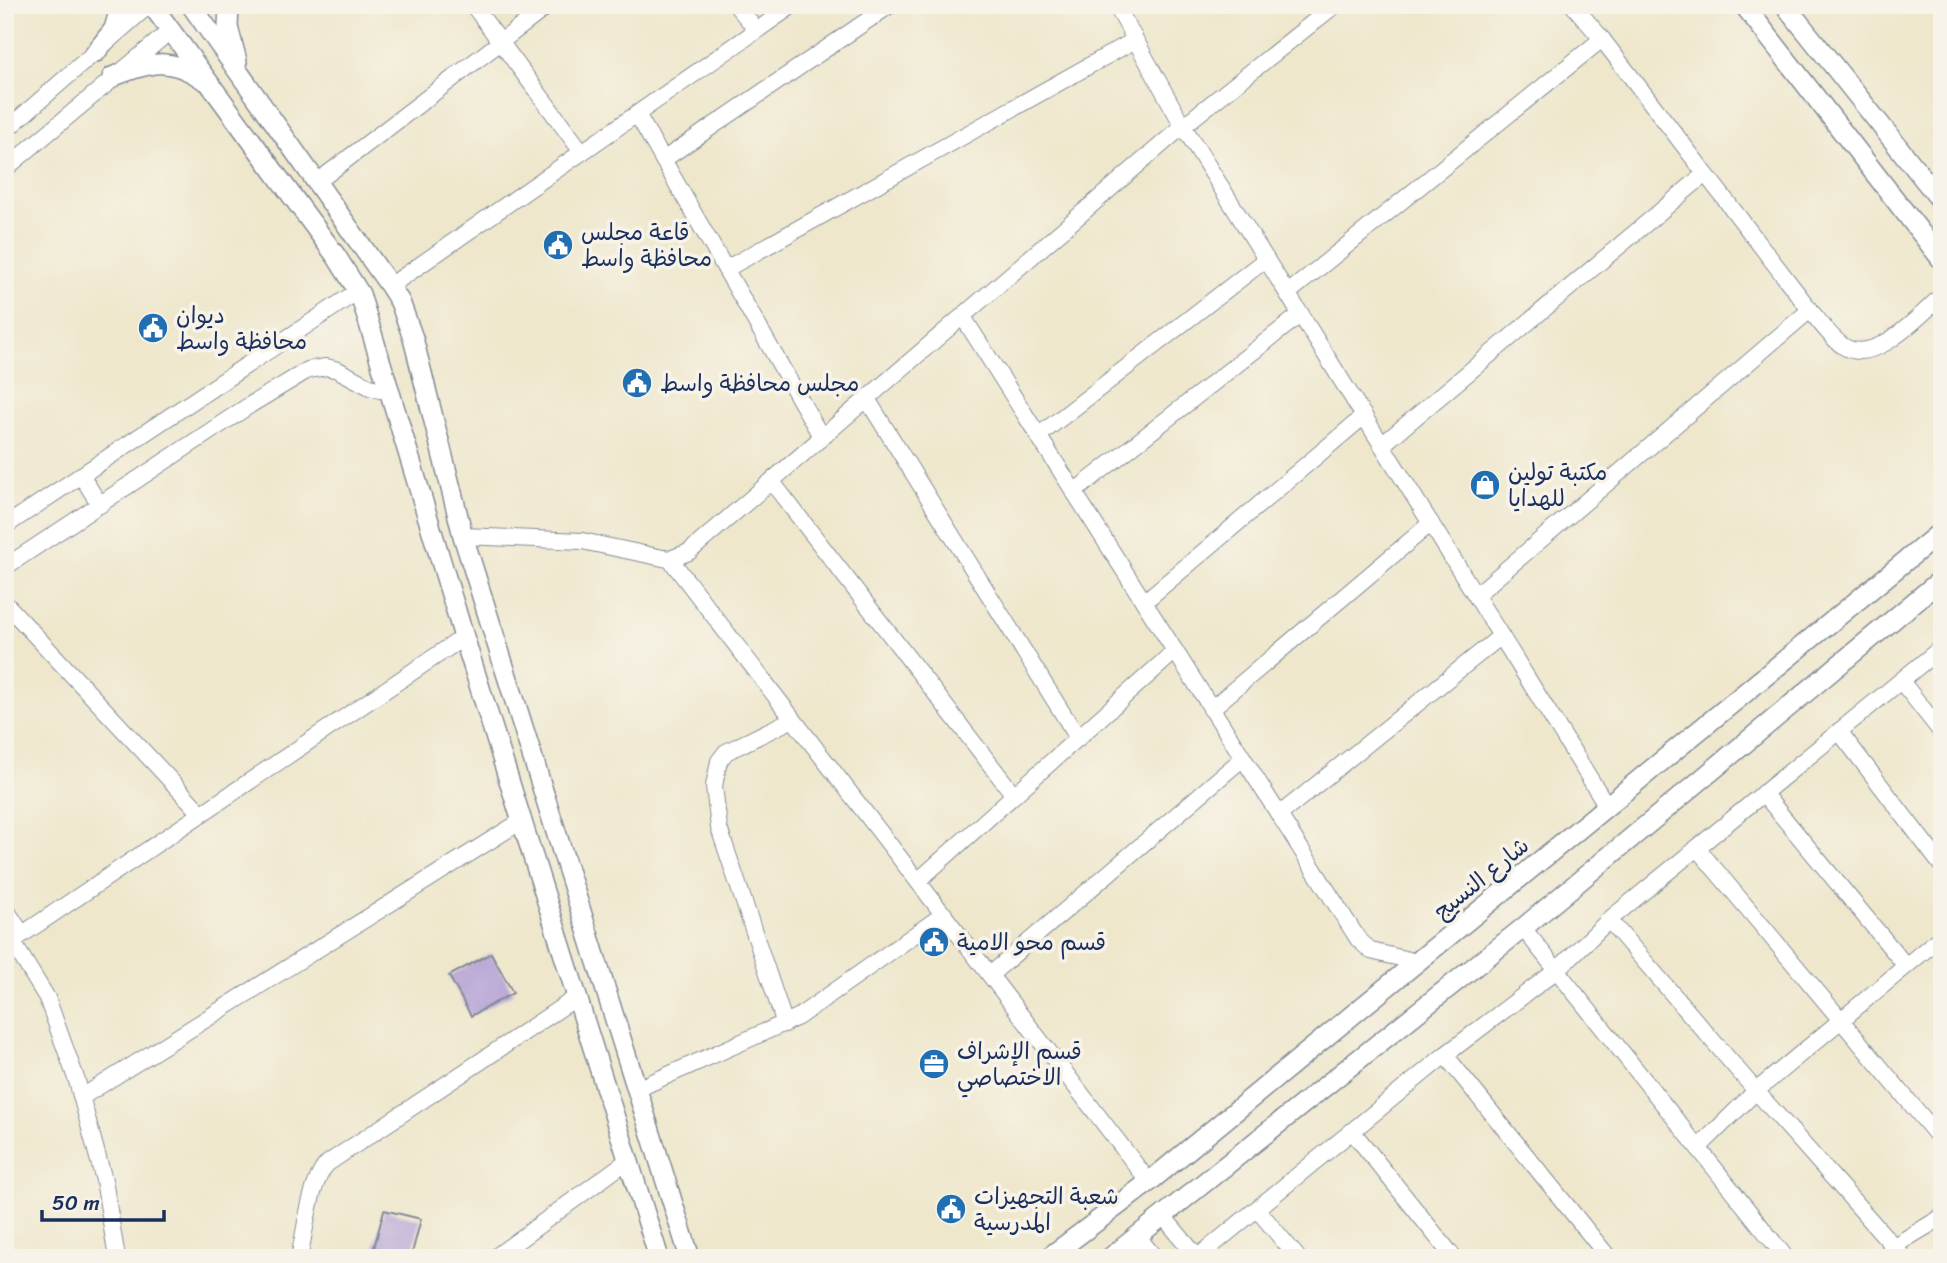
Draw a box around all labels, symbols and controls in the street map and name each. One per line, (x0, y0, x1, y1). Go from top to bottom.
place label: قاعة مجلس محافظة واسط (581, 212, 712, 279)
public building icon: قاعة مجلس محافظة واسط (541, 228, 575, 262)
place label: ديوان محافظة واسط (176, 295, 307, 362)
public building icon: ديوان محافظة واسط (136, 311, 170, 345)
place label: مجلس محافظة واسط (660, 363, 859, 404)
public building icon: مجلس محافظة واسط (620, 366, 654, 400)
place label: مكتبة تولين للهدايا (1508, 452, 1607, 519)
shop icon: مكتبة تولين للهدايا (1468, 468, 1502, 502)
street label: شارع النسيج (1424, 826, 1539, 930)
place label: قسم محو الامية (957, 922, 1106, 963)
public building icon: قسم محو الامية (917, 925, 951, 959)
place label: قسم الإشراف الاختصاصي (957, 1031, 1082, 1098)
office icon: قسم الإشراف الاختصاصي (917, 1047, 951, 1081)
place label: شعبة التجهيزات المدرسية (974, 1176, 1119, 1243)
scale bar (42, 1179, 164, 1223)
text: 50 m (52, 1184, 100, 1222)
public building icon: شعبة التجهيزات المدرسية (934, 1192, 968, 1226)

